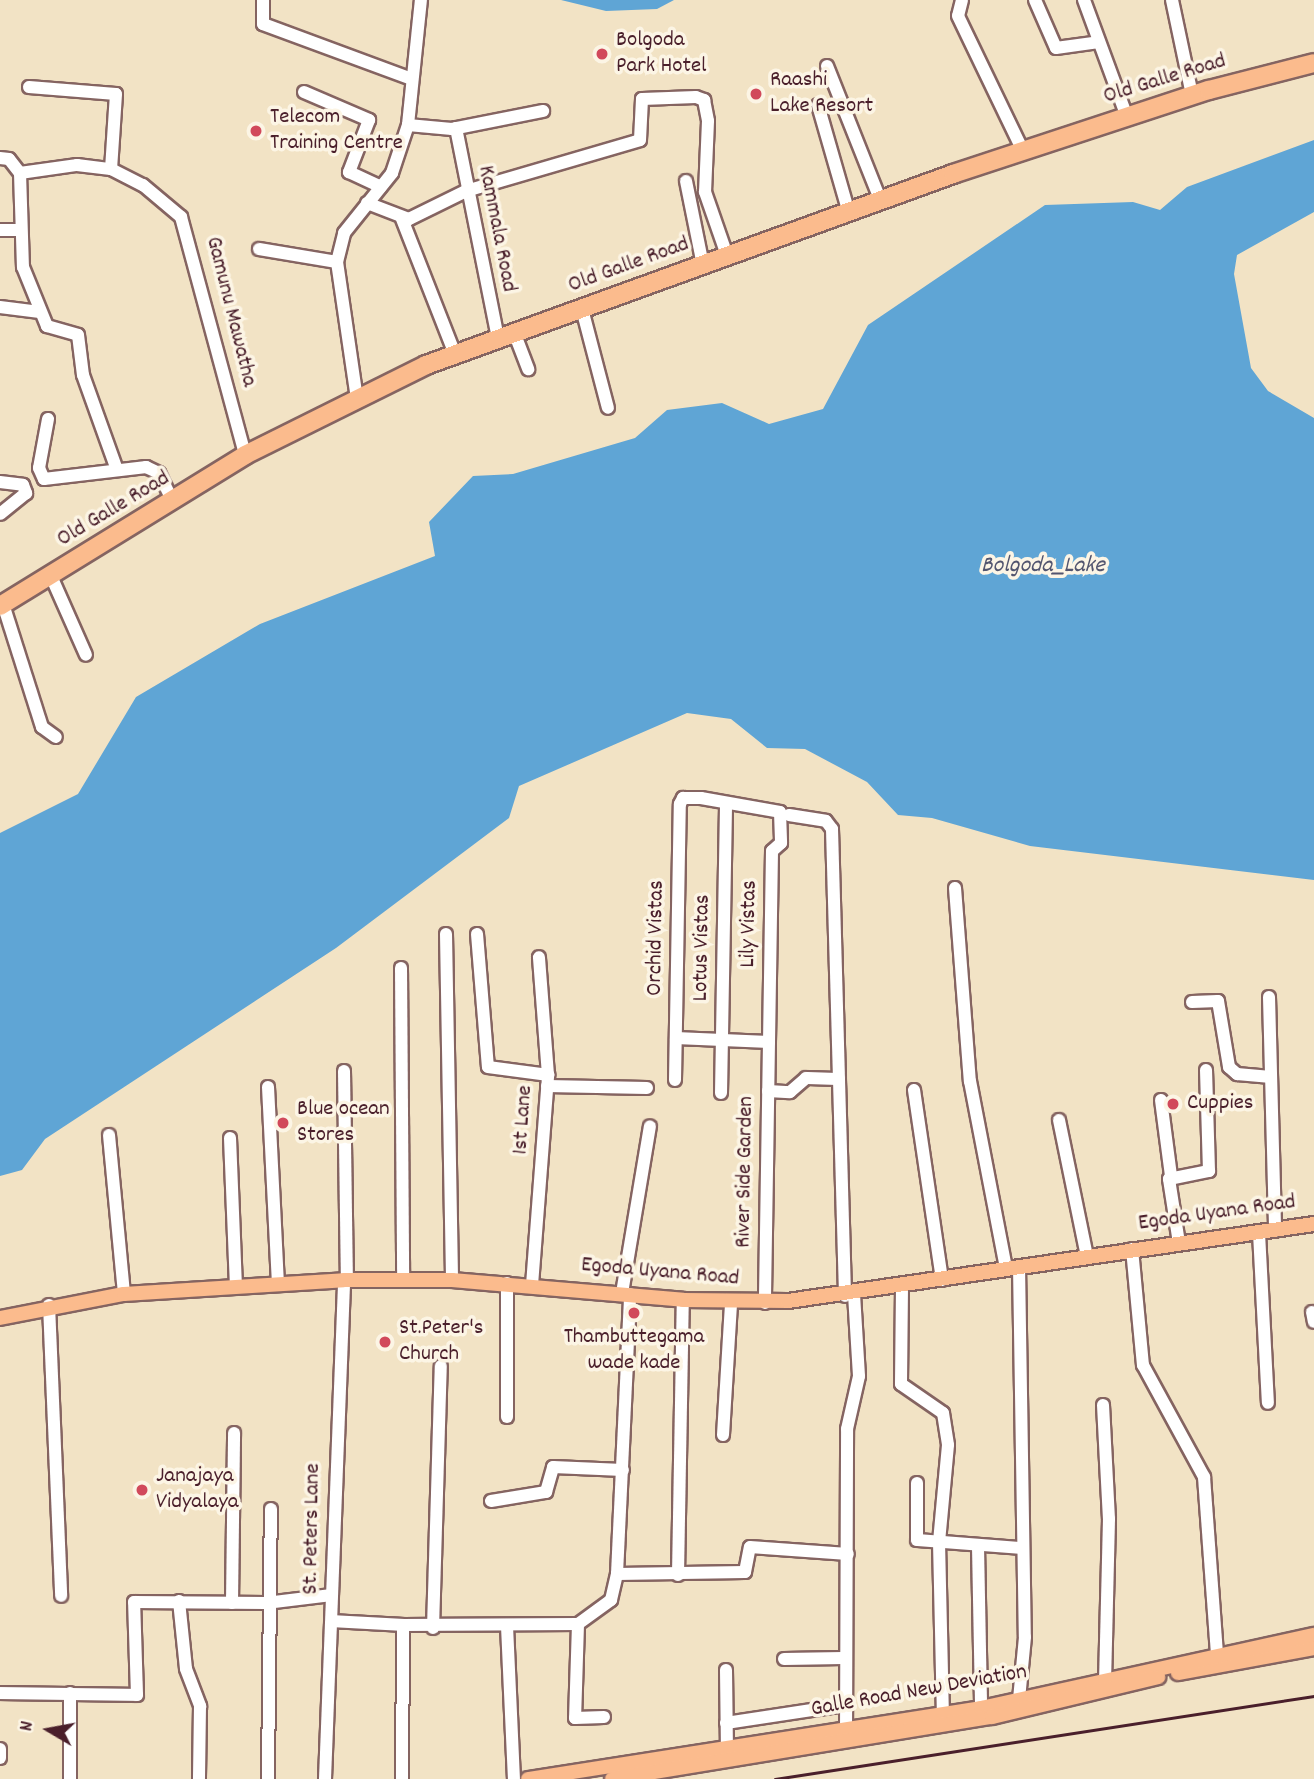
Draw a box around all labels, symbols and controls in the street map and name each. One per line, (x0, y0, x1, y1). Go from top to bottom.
place label: Bolgoda Park Hotel (616, 27, 707, 81)
marker: Bolgoda Park Hotel (594, 46, 610, 62)
street label: Old Galle Road (1100, 48, 1230, 112)
place label: Raashi Lake Resort (770, 67, 873, 121)
marker: Raashi Lake Resort (748, 86, 764, 102)
place label: Telecom Training Centre (270, 104, 403, 158)
marker: Telecom Training Centre (248, 123, 264, 139)
street label: Kammala Road (470, 163, 522, 295)
street label: Old Galle Road (565, 231, 693, 301)
street label: Gamunu Mawatha (198, 234, 262, 390)
street label: Old Galle Road (53, 466, 175, 554)
water label: Bolgoda_Lake (981, 553, 1105, 581)
street label: Orchid Vistas (642, 880, 672, 996)
street label: Lily Vistas (735, 880, 765, 968)
street label: Lotus Vistas (688, 894, 718, 1002)
street label: 1st Lane (508, 1084, 540, 1156)
place label: Cuppies (1187, 1090, 1253, 1118)
place label: Blue ocean Stores (297, 1096, 390, 1150)
street label: River Side Garden (731, 1096, 761, 1248)
marker: Cuppies (1165, 1096, 1181, 1112)
marker: Blue ocean Stores (275, 1115, 291, 1131)
street label: Egoda Uyana Road (1137, 1189, 1297, 1239)
street label: Egoda Uyana Road (580, 1252, 740, 1294)
marker: Thambuttegama wade kade (626, 1305, 642, 1321)
place label: St.Peter's Church (399, 1315, 483, 1369)
place label: Thambuttegama wade kade (564, 1324, 704, 1378)
marker: St.Peter's Church (377, 1334, 393, 1350)
place label: Janajaya Vidyalaya (156, 1463, 239, 1517)
street label: St. Peters Lane (298, 1463, 328, 1595)
marker: Janajaya Vidyalaya (134, 1482, 150, 1498)
street label: Galle Road New Deviation (809, 1659, 1029, 1725)
north arrow (14, 1695, 84, 1765)
text: N (14, 1719, 42, 1733)

